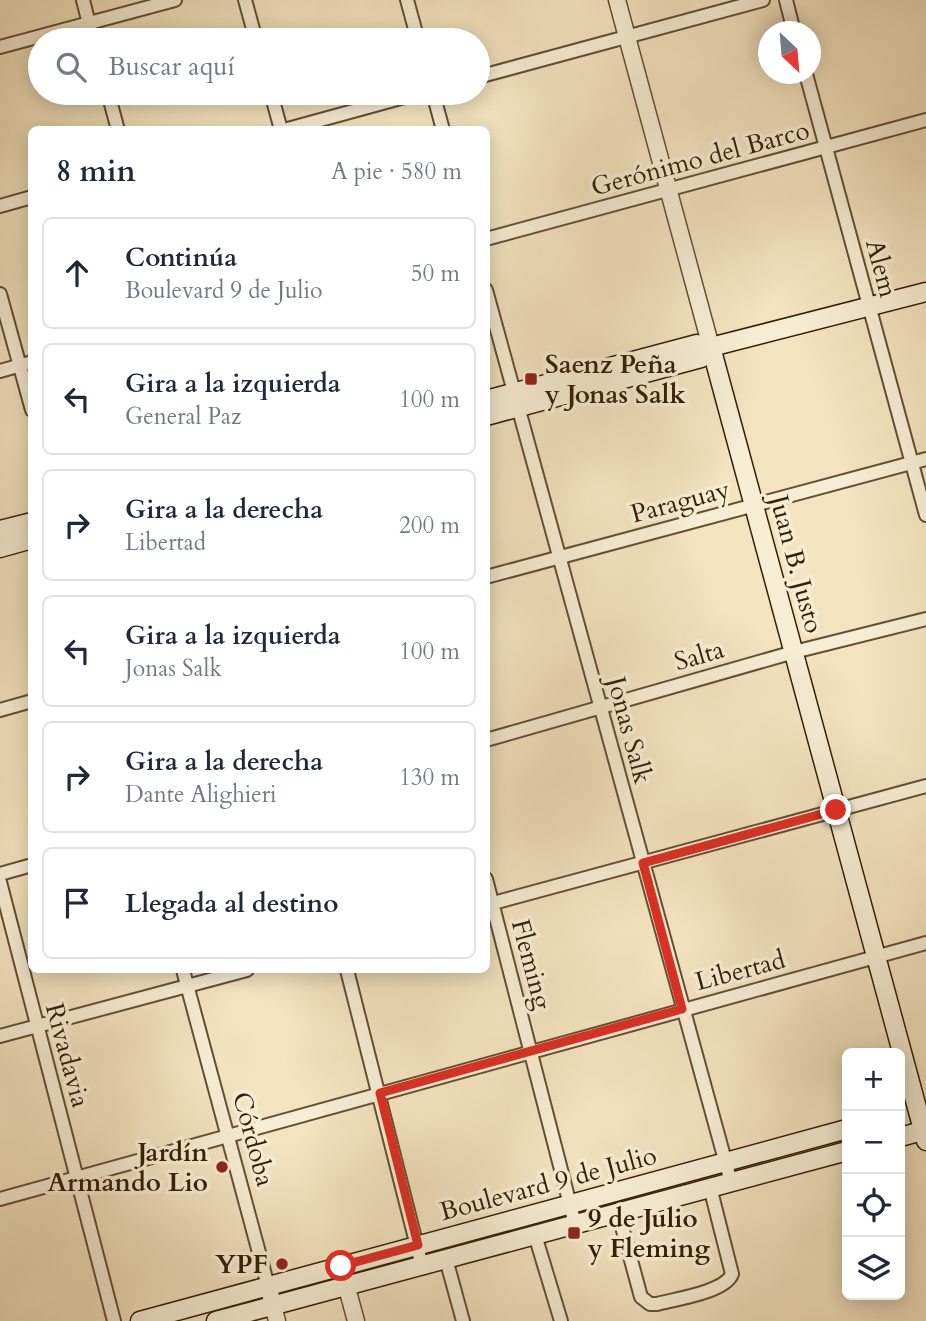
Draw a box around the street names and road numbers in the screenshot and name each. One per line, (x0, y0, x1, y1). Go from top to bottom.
street label: Gerónimo del Barco (587, 113, 813, 204)
street label: Alem (857, 235, 906, 301)
street label: Paraguay (627, 471, 734, 531)
street label: Juan B. Justo (760, 487, 832, 637)
street label: Salta (670, 632, 728, 679)
street label: Jonas Salk (597, 669, 661, 788)
street label: Fleming (503, 915, 560, 1013)
street label: Libertad (691, 942, 789, 999)
street label: Rivadavia (37, 999, 98, 1111)
street label: Córdoba (224, 1088, 283, 1190)
street label: Boulevard 9 de Julio (436, 1138, 660, 1229)

